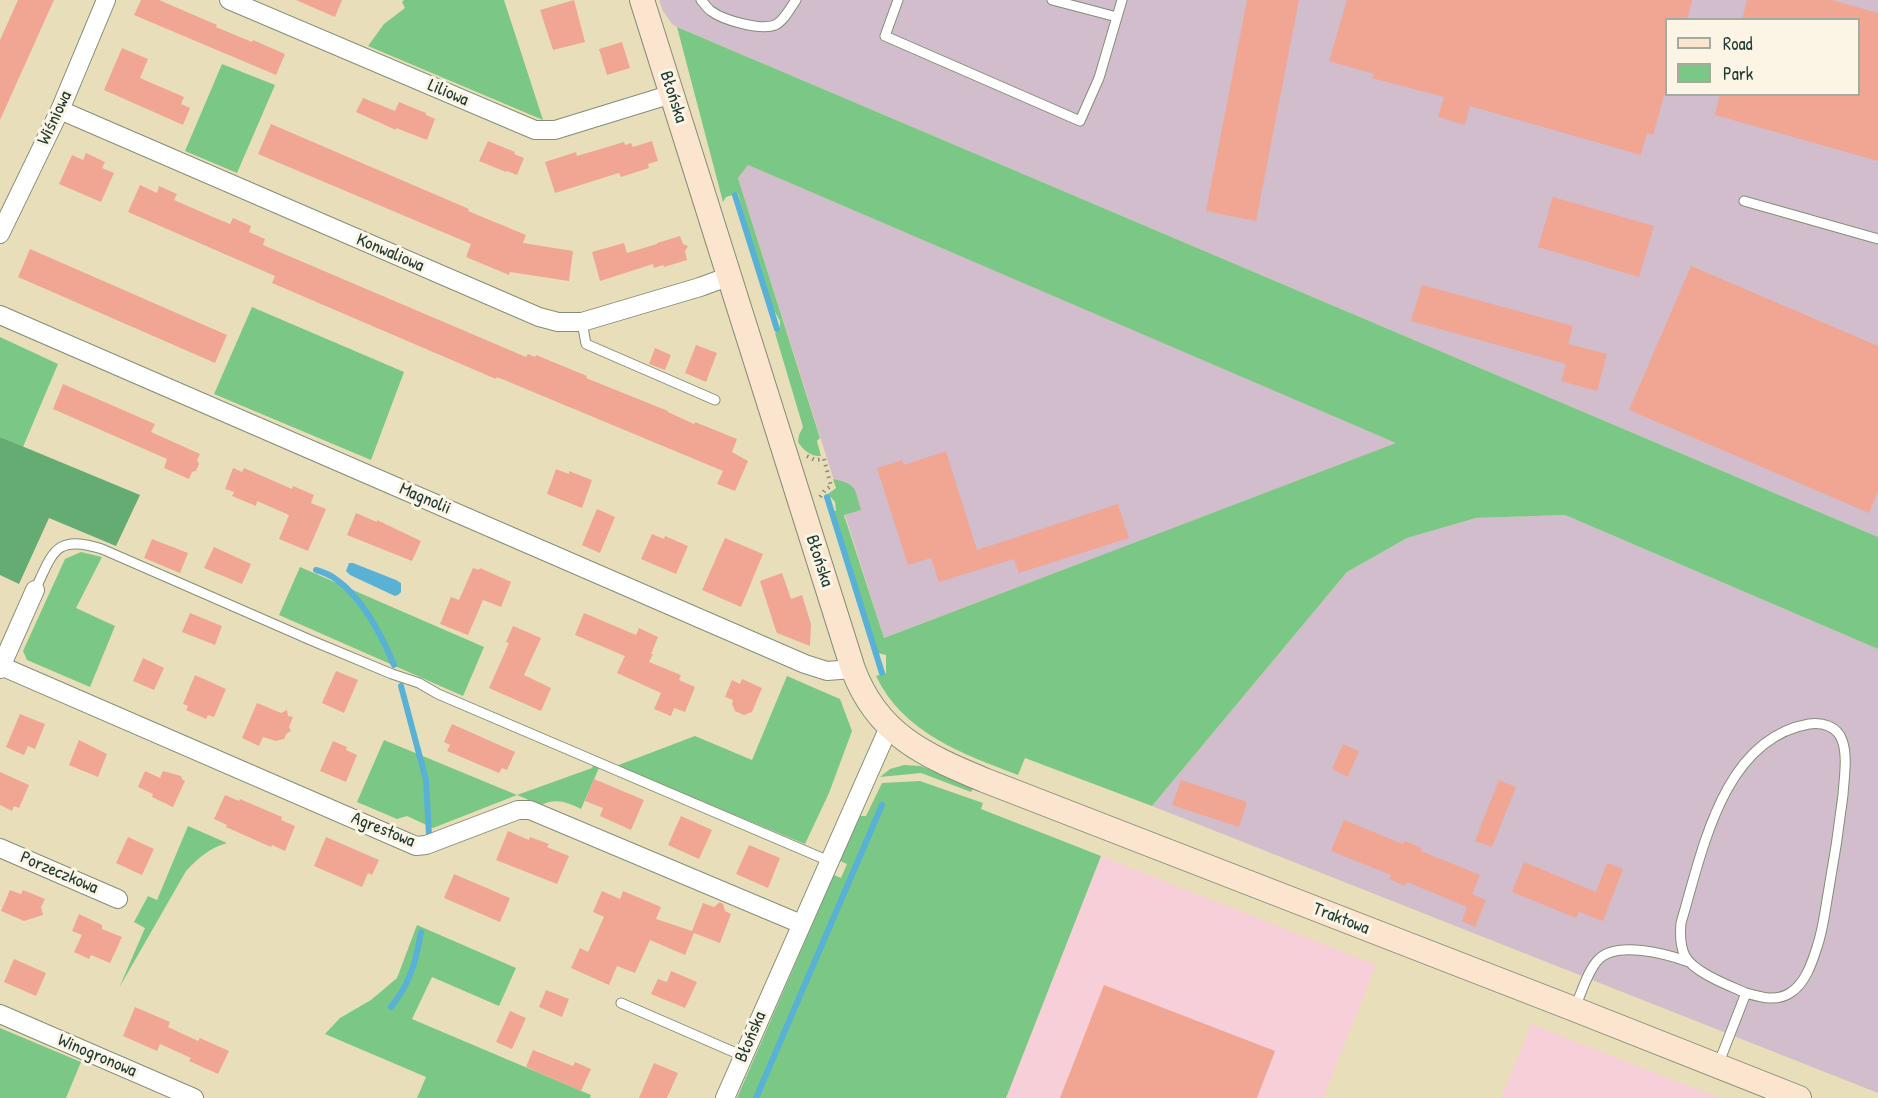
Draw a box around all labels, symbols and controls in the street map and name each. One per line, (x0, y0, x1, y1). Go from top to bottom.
legend (1665, 18, 1860, 96)
text: Road (1723, 31, 1753, 56)
text: Park (1723, 61, 1753, 86)
street label: Błońska (655, 69, 691, 125)
street label: Liliowa (424, 75, 472, 111)
street label: Wiśniowa (33, 88, 77, 148)
street label: Konwaliowa (353, 229, 427, 277)
street label: Magnolii (396, 479, 454, 519)
street label: Błońska (801, 533, 837, 589)
street label: Agrestowa (348, 808, 418, 852)
street label: Porzeczkowa (17, 847, 101, 899)
street label: Traktowa (1310, 898, 1372, 940)
street label: Błońska (731, 1008, 771, 1066)
street label: Winogronowa (54, 1030, 140, 1082)

